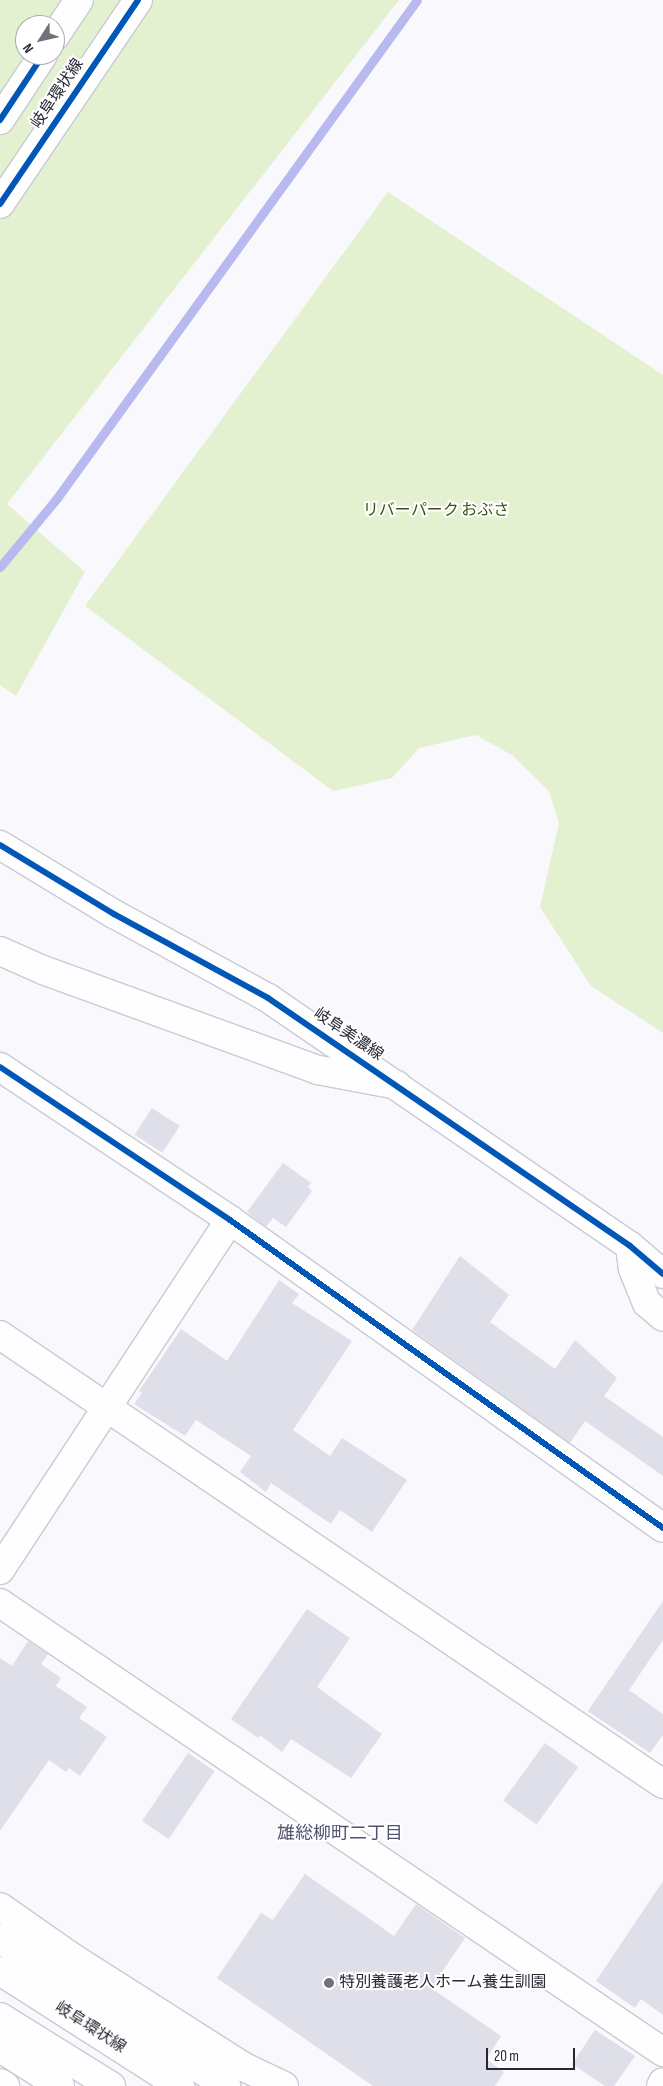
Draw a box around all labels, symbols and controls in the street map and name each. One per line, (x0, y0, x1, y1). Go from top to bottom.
north arrow (15, 15, 65, 65)
text: N (19, 40, 37, 56)
street label: 岐阜環状線 (28, 55, 88, 133)
park label: リバーパーク おぶさ (363, 501, 509, 521)
street label: 岐阜美濃線 (309, 1005, 387, 1065)
district label: 雄総柳町二丁目 (277, 1823, 403, 1845)
place label: 特別養護老人ホーム養生訓園 (339, 1973, 547, 1993)
marker: 特別養護老人ホーム養生訓園 (323, 1977, 335, 1989)
street label: 岐阜環状線 (51, 1998, 129, 2058)
scale bar (488, 2038, 577, 2070)
text: 20 m (494, 2047, 519, 2066)

